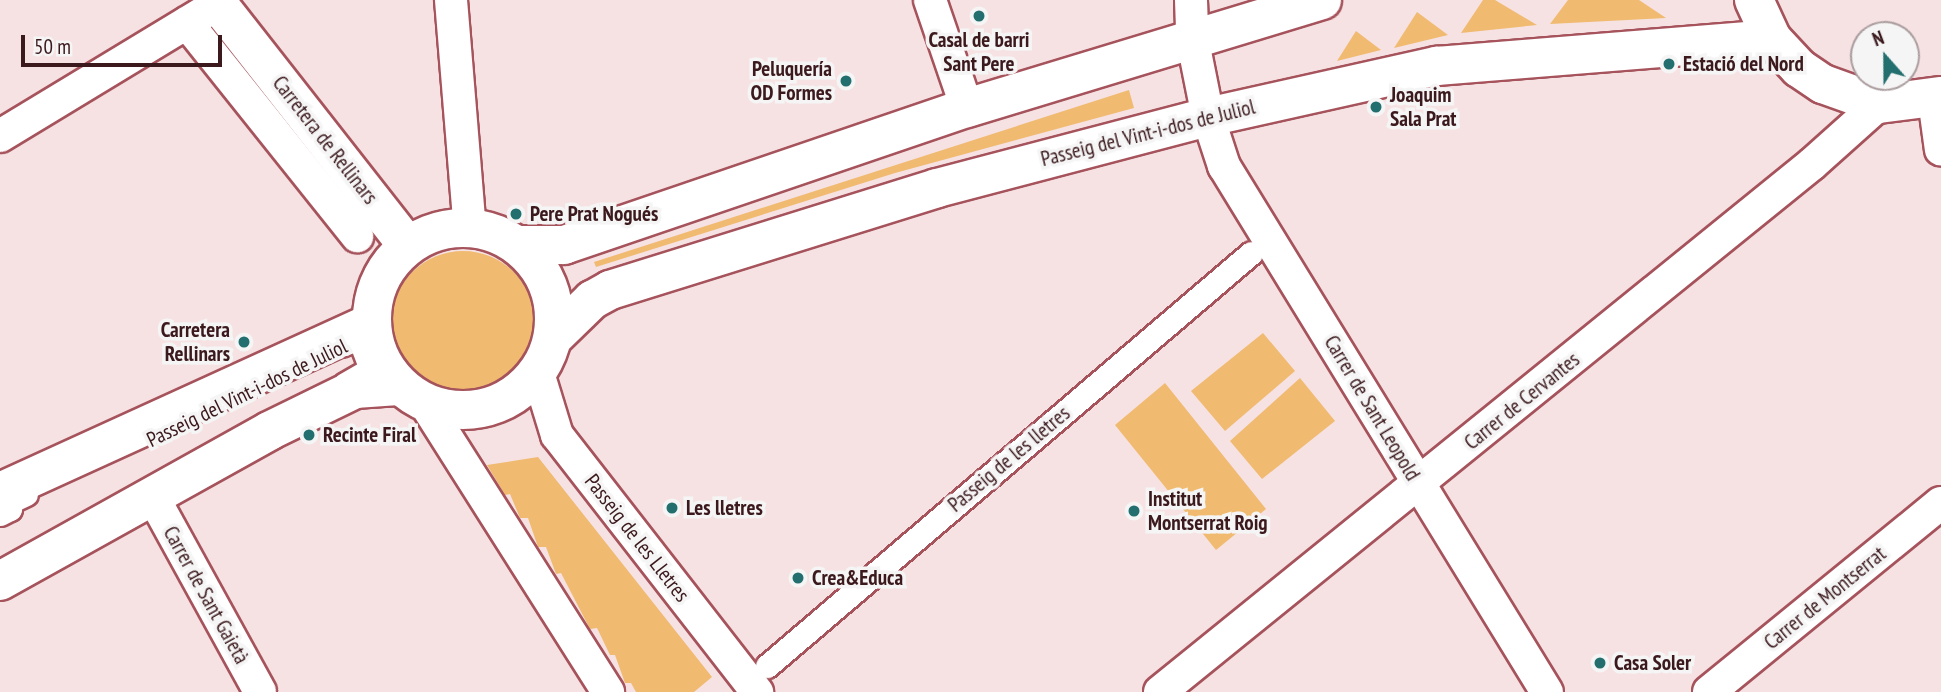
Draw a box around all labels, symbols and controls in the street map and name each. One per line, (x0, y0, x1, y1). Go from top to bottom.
marker: Casal de barri Sant Pere (971, 8, 987, 24)
scale bar (24, 21, 226, 65)
north arrow (1850, 21, 1920, 91)
text: N (1869, 25, 1887, 51)
place label: Casal de barri Sant Pere (928, 27, 1030, 77)
text: 50 m (34, 33, 71, 60)
place label: Estació del Nord (1683, 51, 1804, 77)
place label: Peluquería OD Formes (750, 56, 832, 106)
marker: Estació del Nord (1661, 56, 1677, 72)
street label: Carretera de Rellinars (267, 71, 383, 209)
marker: Peluquería OD Formes (838, 73, 854, 89)
place label: Joaquim Sala Prat (1390, 82, 1456, 132)
street label: Passeig del Vint-i-dos de Juliol (1038, 94, 1258, 172)
marker: Joaquim Sala Prat (1368, 99, 1384, 115)
place label: Pere Prat Nogués (530, 201, 658, 227)
marker: Pere Prat Nogués (508, 206, 524, 222)
place label: Carretera Rellinars (161, 317, 230, 367)
street label: Carrer de Sant Leopold (1319, 331, 1425, 485)
street label: Passeig del Vint-i-dos de Juliol (142, 333, 352, 453)
marker: Carretera Rellinars (236, 334, 252, 350)
street label: Carrer de Cervantes (1459, 347, 1585, 455)
street label: Passeig de les lletres (943, 401, 1075, 517)
place label: Recinte Firal (323, 422, 416, 448)
marker: Recinte Firal (301, 427, 317, 443)
street label: Passeig de les Lletres (579, 469, 695, 607)
place label: Institut Montserrat Roig (1148, 486, 1268, 536)
place label: Les lletres (686, 495, 763, 521)
marker: Les lletres (664, 500, 680, 516)
marker: Institut Montserrat Roig (1126, 503, 1142, 519)
street label: Carrer de Sant Gaietà (158, 522, 254, 668)
street label: Carrer de Montserrat (1759, 541, 1891, 655)
place label: Crea&Educa (812, 565, 903, 591)
marker: Crea&Educa (790, 570, 806, 586)
place label: Casa Soler (1614, 650, 1691, 676)
marker: Casa Soler (1592, 655, 1608, 671)

